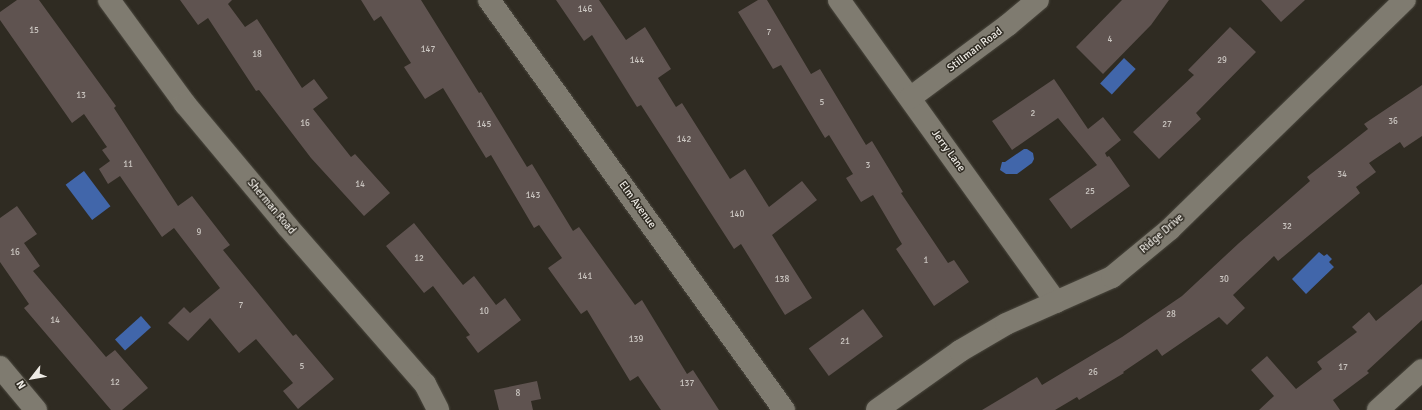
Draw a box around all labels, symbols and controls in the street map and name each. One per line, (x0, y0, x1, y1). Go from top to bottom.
house number: 146 (578, 5, 592, 15)
street label: Stillman Road (945, 25, 1005, 75)
house number: 15 (29, 26, 39, 36)
house number: 7 (767, 28, 771, 38)
house number: 4 (1108, 35, 1112, 45)
house number: 147 (421, 45, 435, 55)
house number: 18 (252, 50, 262, 60)
house number: 144 (630, 56, 644, 66)
house number: 29 (1217, 56, 1227, 66)
house number: 13 (76, 91, 86, 101)
house number: 5 (820, 98, 824, 108)
house number: 2 (1031, 109, 1035, 119)
house number: 36 (1388, 117, 1398, 127)
house number: 16 (300, 119, 310, 129)
house number: 145 (477, 120, 491, 130)
house number: 27 (1162, 120, 1172, 130)
street label: Jerry Lane (928, 127, 968, 175)
house number: 142 (677, 135, 691, 145)
house number: 11 (123, 160, 133, 170)
house number: 3 (866, 161, 870, 171)
house number: 34 (1337, 170, 1347, 180)
street label: Sherman Road (244, 177, 298, 237)
street label: Elm Avenue (615, 179, 659, 231)
house number: 14 (355, 180, 365, 190)
house number: 25 (1085, 187, 1095, 197)
house number: 143 (526, 191, 540, 201)
house number: 140 (730, 210, 744, 220)
street label: Ridge Drive (1137, 211, 1187, 257)
house number: 32 (1282, 222, 1292, 232)
house number: 9 (197, 228, 201, 238)
house number: 16 (10, 248, 20, 258)
house number: 12 (414, 254, 424, 264)
house number: 1 (924, 256, 928, 266)
house number: 141 (578, 272, 592, 282)
house number: 138 (775, 275, 789, 285)
house number: 30 (1219, 275, 1229, 285)
house number: 7 (239, 301, 243, 311)
house number: 10 (479, 307, 489, 317)
house number: 28 (1166, 310, 1176, 320)
house number: 14 (50, 316, 60, 326)
house number: 139 (629, 335, 643, 345)
house number: 21 (840, 337, 850, 347)
north arrow (12, 358, 52, 398)
house number: 5 (300, 362, 304, 372)
house number: 17 (1338, 363, 1348, 373)
house number: 26 (1088, 368, 1098, 378)
text: N (14, 378, 29, 391)
house number: 12 (110, 378, 120, 388)
house number: 137 (680, 379, 694, 389)
house number: 8 (516, 389, 520, 399)

